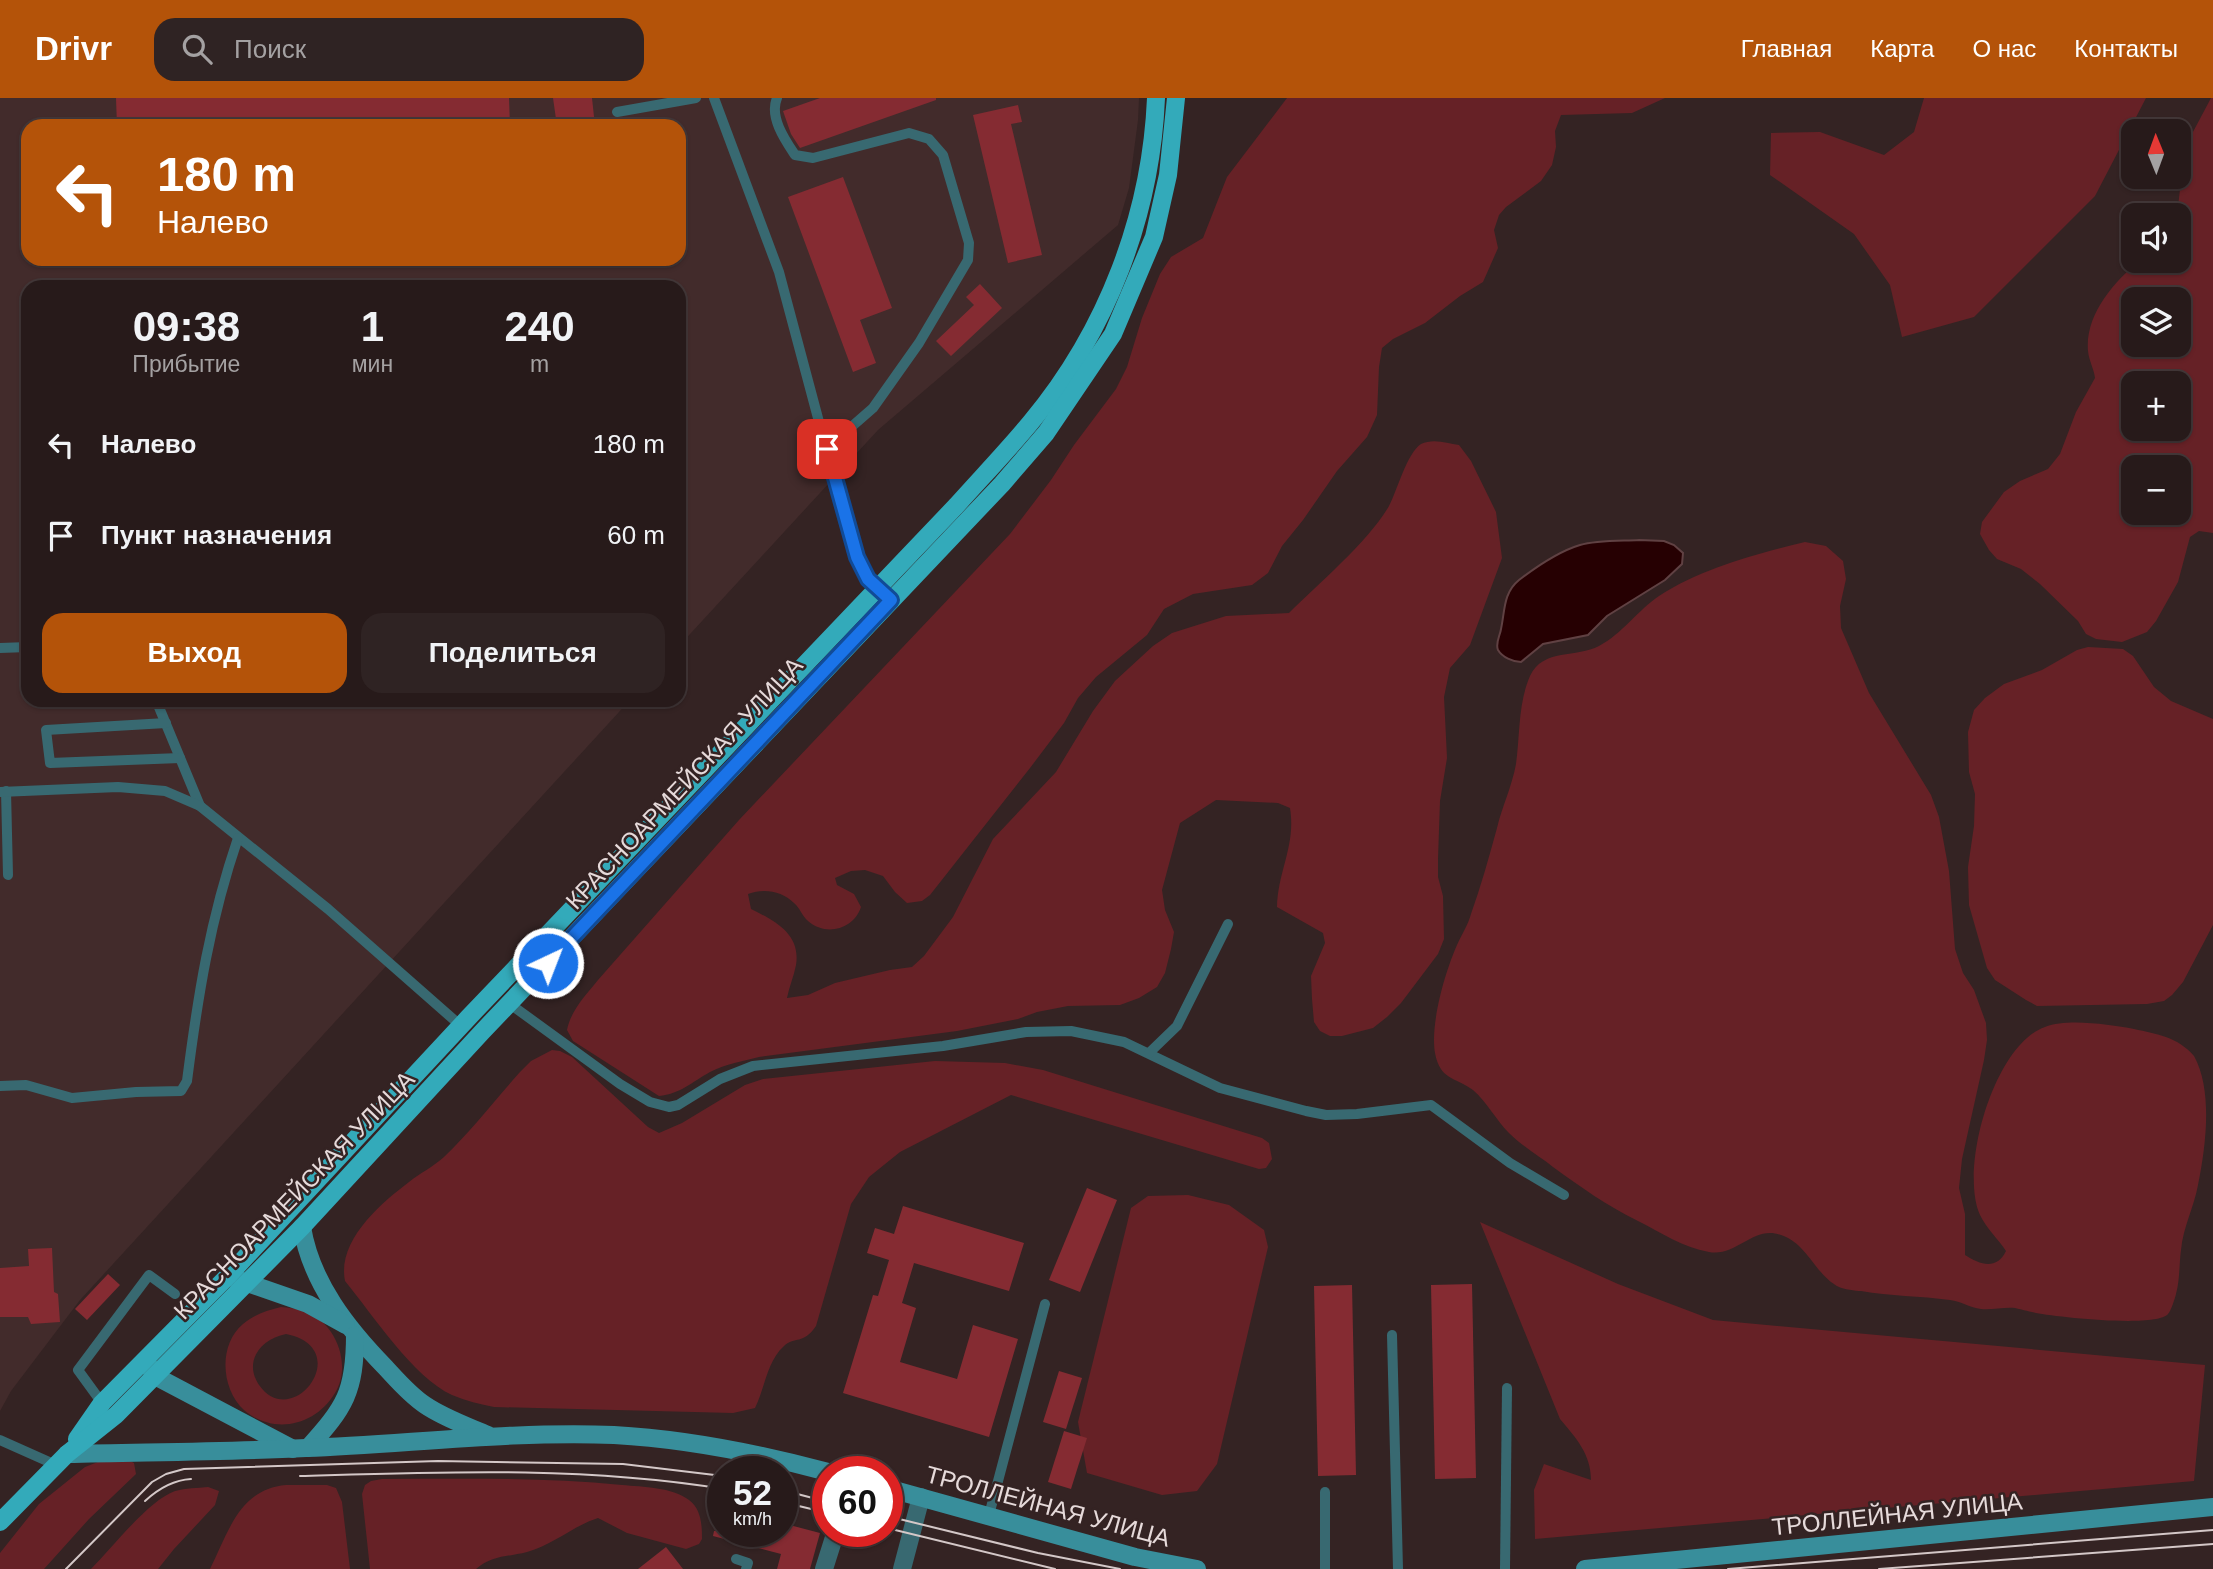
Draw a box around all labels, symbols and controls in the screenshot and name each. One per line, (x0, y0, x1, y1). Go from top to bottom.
search box (154, 18, 644, 81)
text: Drivr (35, 30, 112, 67)
icon: search (178, 30, 216, 68)
text: Поиск (234, 34, 306, 64)
text: Главная (1741, 35, 1832, 62)
text: Карта (1870, 35, 1934, 62)
text: О нас (1972, 35, 2036, 62)
text: Контакты (2074, 35, 2178, 62)
north arrow (2121, 119, 2191, 189)
map controls (2121, 119, 2191, 525)
icon: left (42, 147, 133, 238)
text: 180 m (157, 147, 296, 201)
button: sound (2121, 203, 2191, 273)
text: Налево (157, 204, 269, 240)
button: layers (2121, 287, 2191, 357)
text: 09:38 (133, 303, 240, 350)
text: 1 (361, 303, 384, 350)
text: 240 (505, 303, 575, 350)
text: Прибытие (132, 351, 240, 377)
text: мин (352, 351, 393, 377)
text: m (530, 351, 549, 377)
button: + (2121, 371, 2191, 441)
pin (797, 419, 857, 479)
icon: left (42, 426, 80, 464)
text: Налево (101, 429, 196, 459)
text: 180 m (593, 429, 665, 459)
icon: arrive (808, 430, 846, 468)
button: − (2121, 455, 2191, 525)
icon: arrive (42, 517, 80, 555)
text: Пункт назначения (101, 520, 332, 550)
text: 60 m (607, 520, 665, 550)
button: Выход (42, 613, 347, 693)
button: Поделиться (361, 613, 665, 693)
street label: КРАСНОАРМЕЙСКАЯ УЛИЦА (560, 652, 808, 914)
position arrow (511, 926, 585, 1000)
street label: КРАСНОАРМЕЙСКАЯ УЛИЦА (168, 1065, 420, 1325)
speed limit sign: 60 (812, 1456, 903, 1547)
street label: ТРОЛЛЕЙНАЯ УЛИЦА (923, 1460, 1173, 1552)
text: 52 (733, 1473, 772, 1512)
street label: ТРОЛЛЕЙНАЯ УЛИЦА (1770, 1487, 2024, 1541)
text: km/h (733, 1509, 772, 1529)

